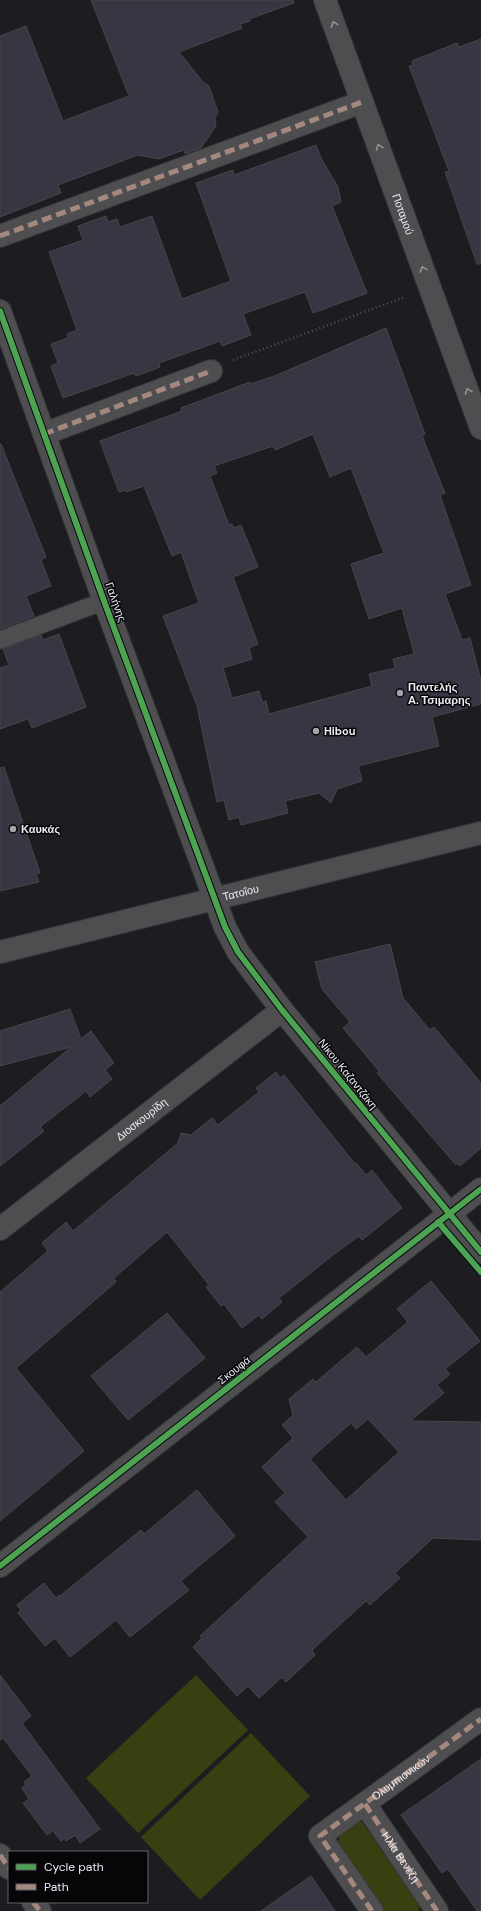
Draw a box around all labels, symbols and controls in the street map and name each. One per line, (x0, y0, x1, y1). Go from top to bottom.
one-way arrow (331, 21, 339, 28)
one-way arrow (375, 143, 383, 150)
street label: Ποταμού (389, 192, 417, 237)
one-way arrow (420, 265, 428, 272)
one-way arrow (464, 387, 472, 394)
street label: Γαλήνης (102, 580, 130, 624)
place label: Παντελής Α. Τσιμαρης (408, 680, 471, 707)
marker: Παντελής Α. Τσιμαρης (395, 688, 405, 698)
place label: Hibou (324, 724, 356, 738)
marker: Hibou (311, 726, 321, 736)
place label: Καυκάς (21, 822, 60, 836)
marker: Καυκάς (8, 824, 18, 834)
street label: Τατοΐου (221, 881, 260, 904)
street label: Νίκου Καζαντζάκη (315, 1036, 381, 1112)
street label: Διοσκουρίδη (113, 1095, 170, 1144)
street label: Σκουφά (215, 1352, 254, 1387)
street label: Ολυμπιονικών (369, 1751, 433, 1803)
street label: Ηλία Βενέζη (379, 1829, 423, 1885)
legend (8, 1851, 148, 1903)
text: Cycle path (44, 1859, 104, 1875)
text: Path (44, 1879, 69, 1895)

